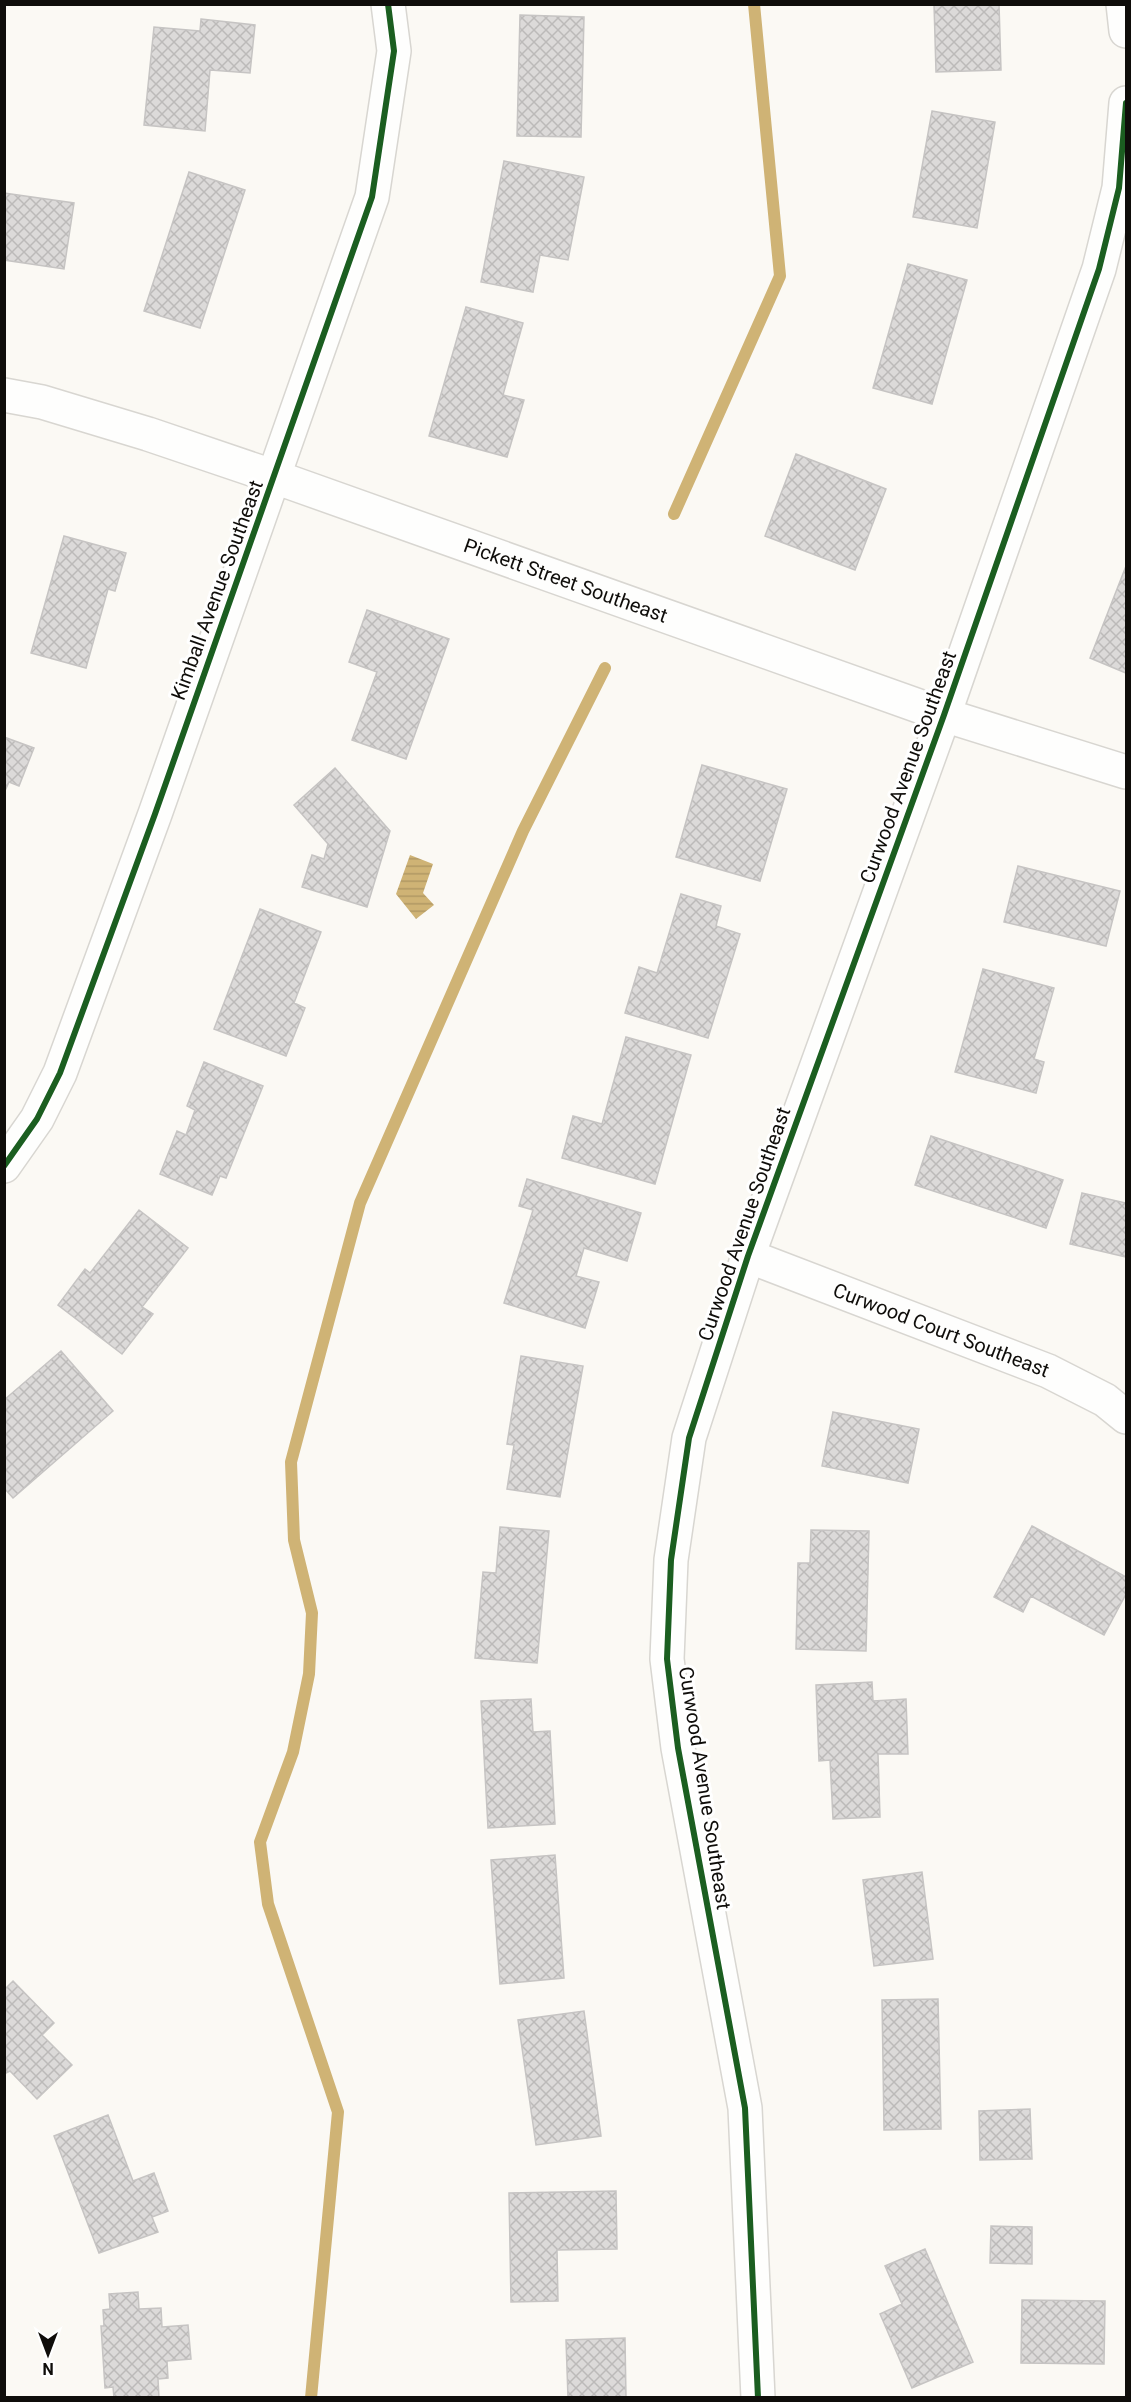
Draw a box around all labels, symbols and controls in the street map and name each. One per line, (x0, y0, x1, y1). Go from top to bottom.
street label: Kimball Avenue Southeast (166, 477, 268, 703)
street label: Pickett Street Southeast (461, 533, 671, 628)
street label: Curwood Avenue Southeast (855, 647, 961, 887)
street label: Curwood Avenue Southeast (693, 1104, 795, 1344)
street label: Curwood Court Southeast (830, 1278, 1053, 1382)
street label: Curwood Avenue Southeast (674, 1665, 736, 1911)
north arrow (18, 2324, 78, 2384)
text: N (42, 2359, 54, 2378)

